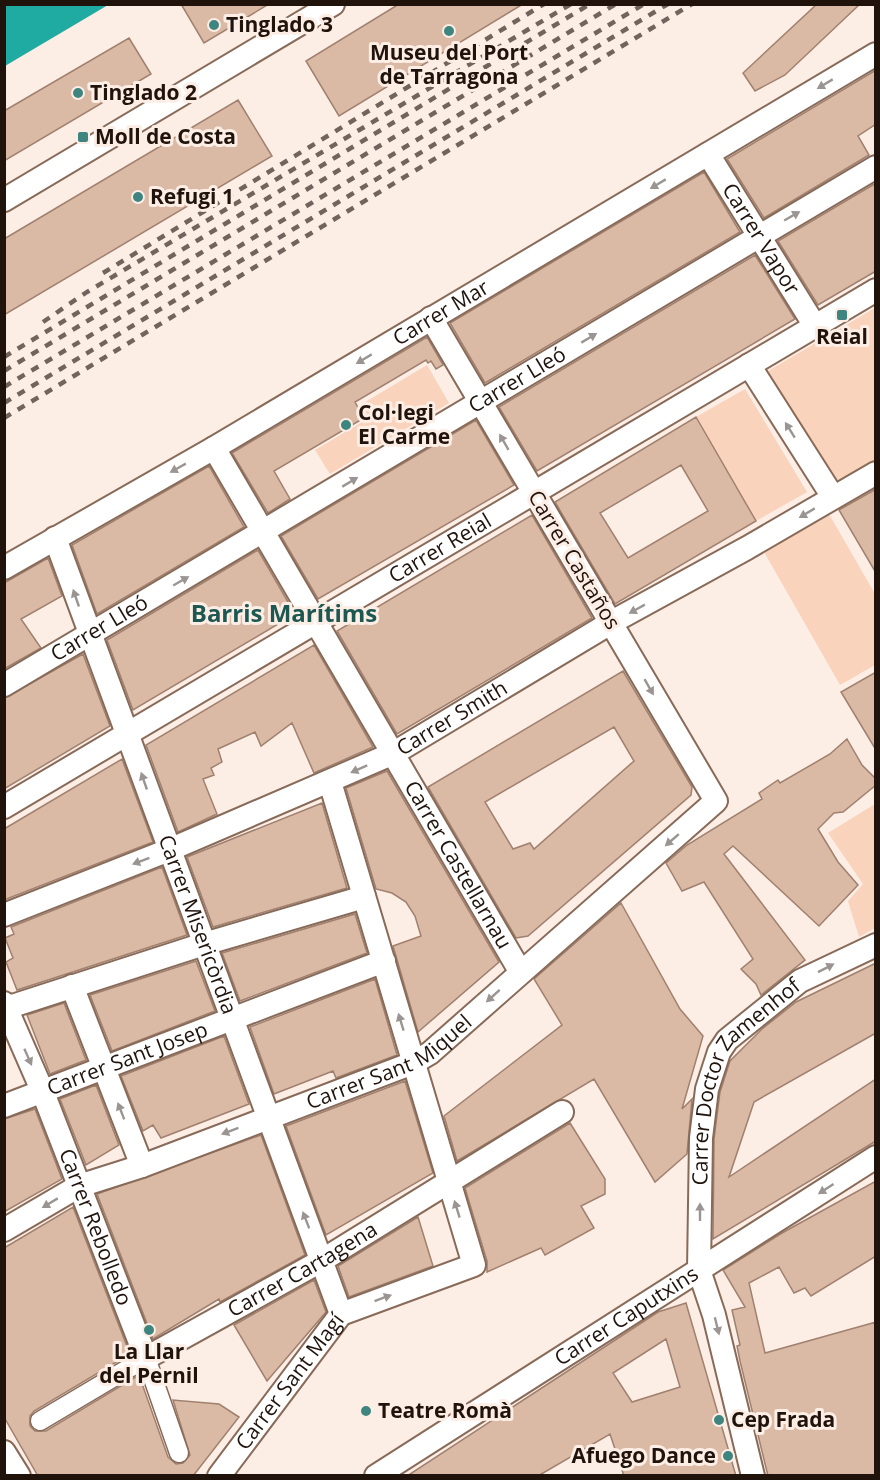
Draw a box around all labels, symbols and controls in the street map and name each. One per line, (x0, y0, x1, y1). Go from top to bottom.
place label: Tinglado 3 (226, 10, 333, 38)
marker: Tinglado 3 (207, 18, 221, 32)
marker: Museu del Port de Tarragona (442, 24, 456, 38)
place label: Museu del Port de Tarragona (370, 38, 528, 90)
place label: Tinglado 2 (90, 78, 197, 106)
one-way arrow (816, 79, 833, 89)
marker: Tinglado 2 (71, 86, 85, 100)
place label: Moll de Costa (95, 122, 236, 150)
marker: Moll de Costa (76, 130, 90, 144)
street label: Carrer Vapor (716, 177, 807, 300)
one-way arrow (650, 178, 666, 189)
place label: Refugi 1 (150, 182, 234, 210)
marker: Refugi 1 (131, 190, 145, 204)
one-way arrow (784, 211, 801, 221)
street label: Carrer Mar (387, 272, 494, 351)
marker: Reial (835, 308, 849, 322)
place label: Reial (816, 322, 868, 350)
one-way arrow (581, 333, 597, 344)
street label: Carrer Lleó (463, 339, 571, 419)
one-way arrow (356, 353, 372, 364)
place label: Col·legi El Carme (358, 398, 450, 450)
marker: Col·legi El Carme (339, 418, 353, 432)
one-way arrow (785, 422, 796, 438)
one-way arrow (499, 433, 509, 450)
one-way arrow (169, 463, 186, 473)
one-way arrow (342, 477, 359, 487)
street label: Carrer Castaños (522, 485, 627, 634)
street label: Carrer Reial (383, 506, 496, 589)
one-way arrow (799, 507, 815, 518)
one-way arrow (173, 576, 190, 586)
street label: Carrer Lleó (45, 588, 153, 667)
one-way arrow (70, 589, 80, 607)
district label: Barris Marítims (191, 596, 377, 629)
one-way arrow (629, 603, 645, 614)
street label: Carrer Smith (391, 673, 512, 761)
one-way arrow (644, 679, 655, 695)
one-way arrow (350, 764, 368, 774)
one-way arrow (138, 772, 148, 790)
street label: Carrer Castellarnau (399, 775, 519, 954)
street label: Carrer Misericòrdia (153, 831, 244, 1018)
one-way arrow (665, 833, 680, 846)
one-way arrow (132, 857, 150, 866)
one-way arrow (818, 963, 835, 972)
street label: Carrer Doctor Zamenhof (685, 970, 807, 1186)
one-way arrow (486, 989, 501, 1003)
street label: Carrer Sant Miquel (302, 1008, 477, 1115)
one-way arrow (396, 1013, 405, 1031)
street label: Carrer Sant Josep (43, 1015, 211, 1101)
one-way arrow (23, 1048, 33, 1066)
one-way arrow (116, 1102, 126, 1120)
one-way arrow (221, 1126, 239, 1136)
street label: Carrer Rebolledo (53, 1144, 139, 1309)
one-way arrow (818, 1183, 834, 1194)
one-way arrow (42, 1198, 58, 1209)
one-way arrow (452, 1200, 461, 1218)
one-way arrow (695, 1202, 704, 1221)
one-way arrow (301, 1211, 310, 1229)
street label: Carrer Cartagena (222, 1215, 382, 1323)
street label: Carrer Caputxins (549, 1259, 703, 1372)
one-way arrow (375, 1293, 393, 1303)
street label: Carrer Sant Magí (229, 1307, 350, 1455)
one-way arrow (712, 1317, 722, 1335)
marker: La Llar del Pernil (142, 1323, 156, 1337)
place label: La Llar del Pernil (99, 1337, 199, 1389)
place label: Teatre Romà (378, 1396, 512, 1424)
marker: Teatre Romà (359, 1404, 373, 1418)
place label: Cep Frada (731, 1405, 835, 1433)
marker: Cep Frada (712, 1413, 726, 1427)
place label: Afuego Dance (572, 1441, 716, 1469)
marker: Afuego Dance (721, 1449, 735, 1463)

